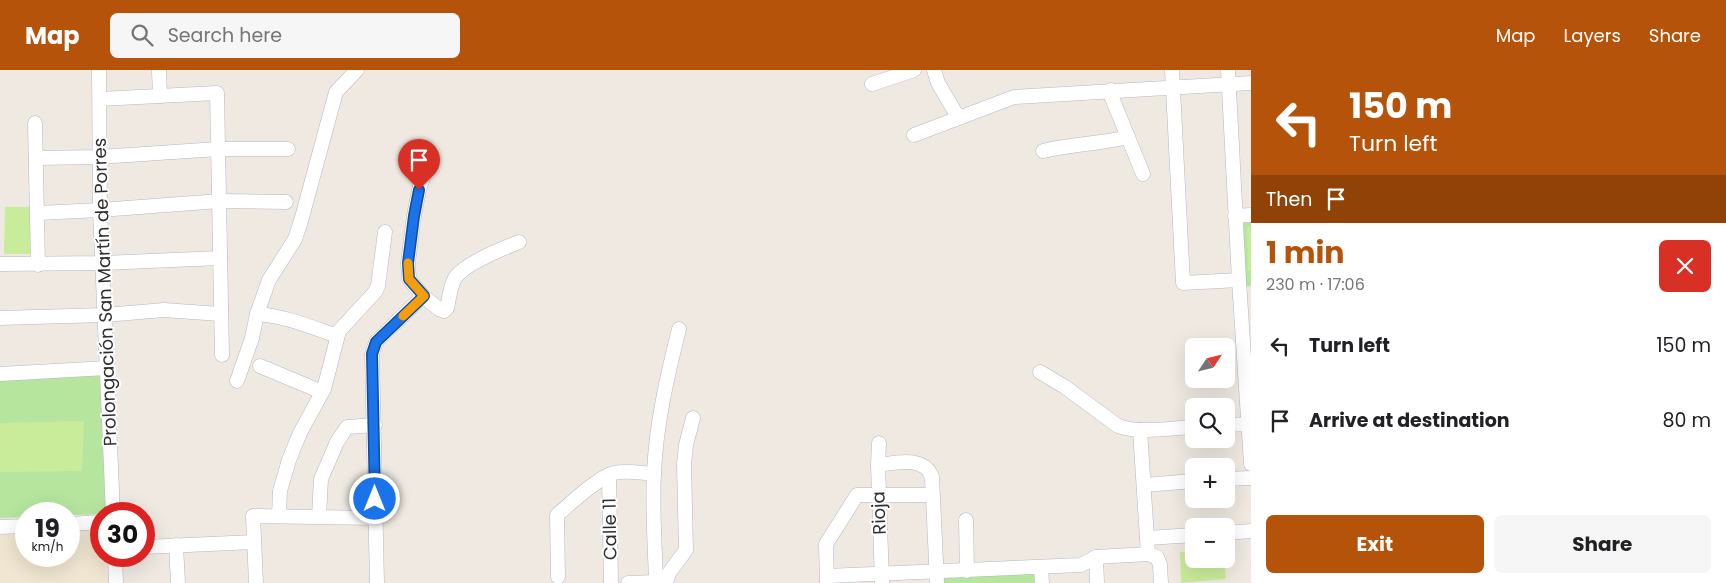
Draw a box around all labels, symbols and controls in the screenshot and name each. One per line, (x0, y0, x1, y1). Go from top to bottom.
search box (110, 13, 460, 58)
text: Map (25, 19, 80, 52)
icon: search (128, 21, 156, 49)
text: Search here (168, 22, 282, 49)
text: Map (1496, 23, 1536, 48)
text: Layers (1564, 23, 1621, 48)
text: Share (1649, 23, 1701, 48)
text: 150 m (1349, 81, 1452, 130)
icon: left (1266, 90, 1331, 155)
text: Turn left (1349, 128, 1437, 159)
street label: Prolongación San Martín de Porres (87, 137, 122, 447)
pin (398, 139, 440, 190)
icon: arrive (405, 146, 433, 174)
icon: arrive (1322, 185, 1350, 213)
text: Then (1266, 186, 1312, 213)
text: 1 min (1266, 231, 1344, 274)
button: close (1659, 240, 1711, 292)
text: 230 m · 17:06 (1266, 273, 1365, 296)
icon: left (1266, 332, 1294, 360)
text: Turn left (1309, 332, 1390, 359)
text: 150 m (1656, 332, 1711, 359)
north arrow (1185, 338, 1235, 388)
map controls (1185, 338, 1235, 568)
button: search (1185, 398, 1235, 448)
icon: arrive (1266, 407, 1294, 435)
text: Arrive at destination (1309, 407, 1510, 434)
text: 80 m (1662, 407, 1711, 434)
button: + (1185, 458, 1235, 508)
position arrow (348, 472, 400, 524)
street label: Rioja (865, 491, 892, 535)
street label: Calle 11 (596, 498, 623, 560)
speed limit sign: 30 (90, 502, 155, 567)
text: 19 (35, 511, 60, 546)
button: Exit (1266, 515, 1484, 573)
button: Share (1494, 515, 1711, 573)
button: − (1185, 518, 1235, 568)
text: km/h (32, 538, 63, 555)

